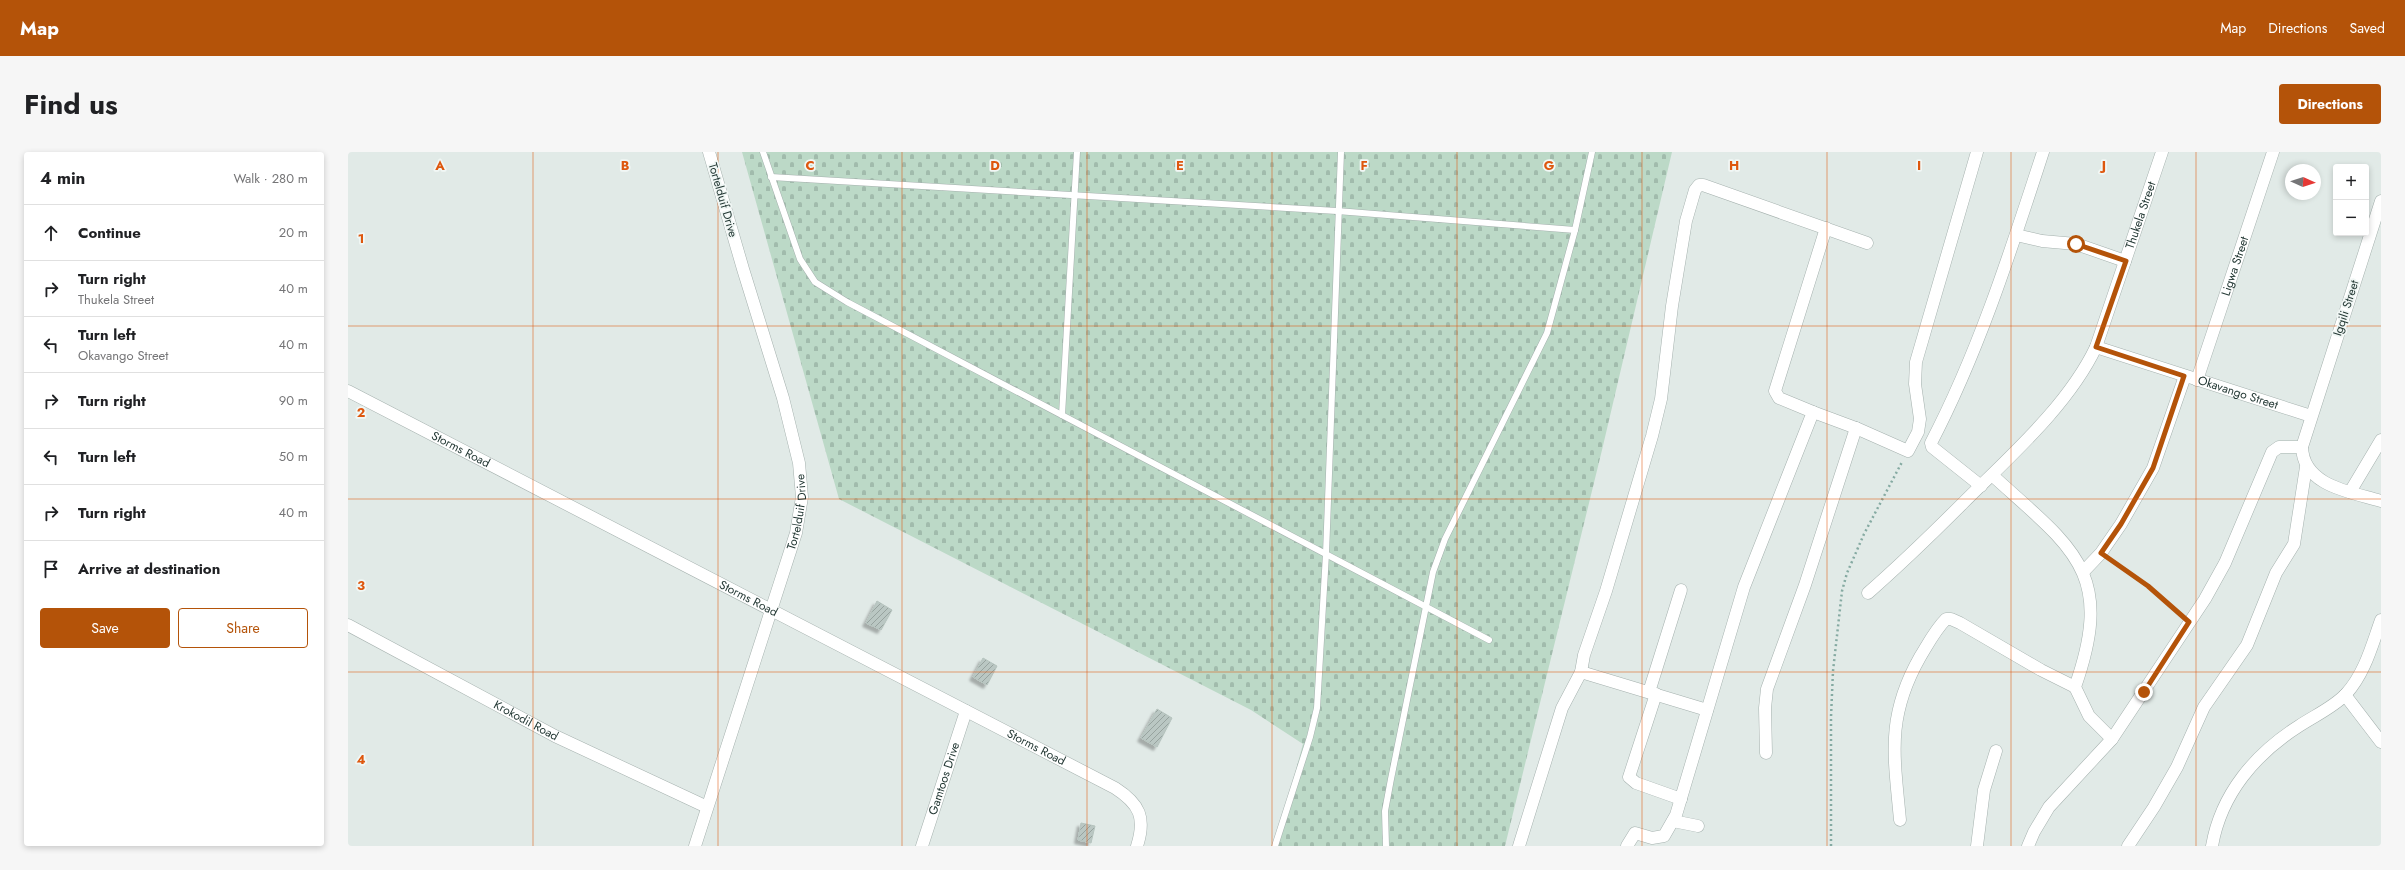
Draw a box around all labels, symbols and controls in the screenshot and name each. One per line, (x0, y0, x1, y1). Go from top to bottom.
text: Map (20, 15, 59, 42)
text: Map (2220, 18, 2246, 38)
text: Directions (2268, 18, 2328, 38)
text: Saved (2350, 18, 2385, 38)
text: Find us (24, 84, 118, 125)
button: Directions (2279, 84, 2381, 124)
text: A (434, 156, 445, 175)
text: B (621, 156, 630, 175)
text: C (805, 156, 815, 175)
text: D (990, 156, 1000, 175)
text: E (1176, 156, 1184, 175)
text: F (1360, 156, 1368, 175)
text: G (1544, 156, 1555, 175)
text: H (1729, 156, 1739, 175)
text: I (1917, 156, 1921, 175)
text: J (2099, 156, 2106, 175)
street label: Tortelduif Drive (704, 161, 742, 239)
north arrow (2285, 164, 2321, 200)
map controls (2333, 164, 2369, 236)
button: + (2333, 164, 2369, 200)
text: 4 min (40, 166, 85, 190)
text: Walk · 280 m (233, 169, 308, 188)
street label: Thukela Street (2121, 179, 2160, 251)
button: − (2333, 200, 2369, 236)
icon: ahead (40, 222, 62, 244)
text: Continue (78, 222, 141, 244)
text: 20 m (279, 223, 308, 242)
text: 1 (358, 229, 364, 248)
street label: Ligwa Street (2217, 234, 2253, 298)
route start (2067, 235, 2085, 253)
text: Turn right (78, 268, 146, 290)
icon: right (40, 278, 62, 300)
street label: Igqili Street (2329, 278, 2364, 338)
text: 40 m (279, 279, 308, 298)
text: Thukela Street (78, 290, 154, 309)
text: Turn left (78, 324, 136, 346)
icon: left (40, 334, 62, 356)
text: 40 m (279, 335, 308, 354)
text: Okavango Street (78, 346, 168, 365)
street label: Okavango Street (2195, 371, 2281, 414)
icon: right (40, 390, 62, 412)
text: Turn right (78, 390, 146, 412)
text: 90 m (279, 391, 308, 410)
text: 2 (357, 403, 365, 422)
street label: Storms Road (428, 427, 493, 472)
icon: left (40, 446, 62, 468)
text: Turn left (78, 446, 136, 468)
text: 50 m (279, 447, 308, 466)
street label: Tortelduif Drive (782, 473, 811, 552)
icon: right (40, 502, 62, 524)
text: Turn right (78, 502, 146, 524)
text: 40 m (279, 503, 308, 522)
icon: arrive (40, 558, 62, 580)
text: Arrive at destination (78, 558, 220, 580)
text: 3 (357, 576, 365, 595)
street label: Storms Road (716, 576, 781, 621)
button: Save (40, 608, 170, 648)
button: Share (178, 608, 308, 648)
route end (2135, 683, 2153, 701)
street label: Krokodil Road (490, 696, 562, 745)
street label: Storms Road (1004, 725, 1069, 770)
street label: Gamtoos Drive (924, 740, 964, 817)
text: 4 (356, 750, 366, 769)

